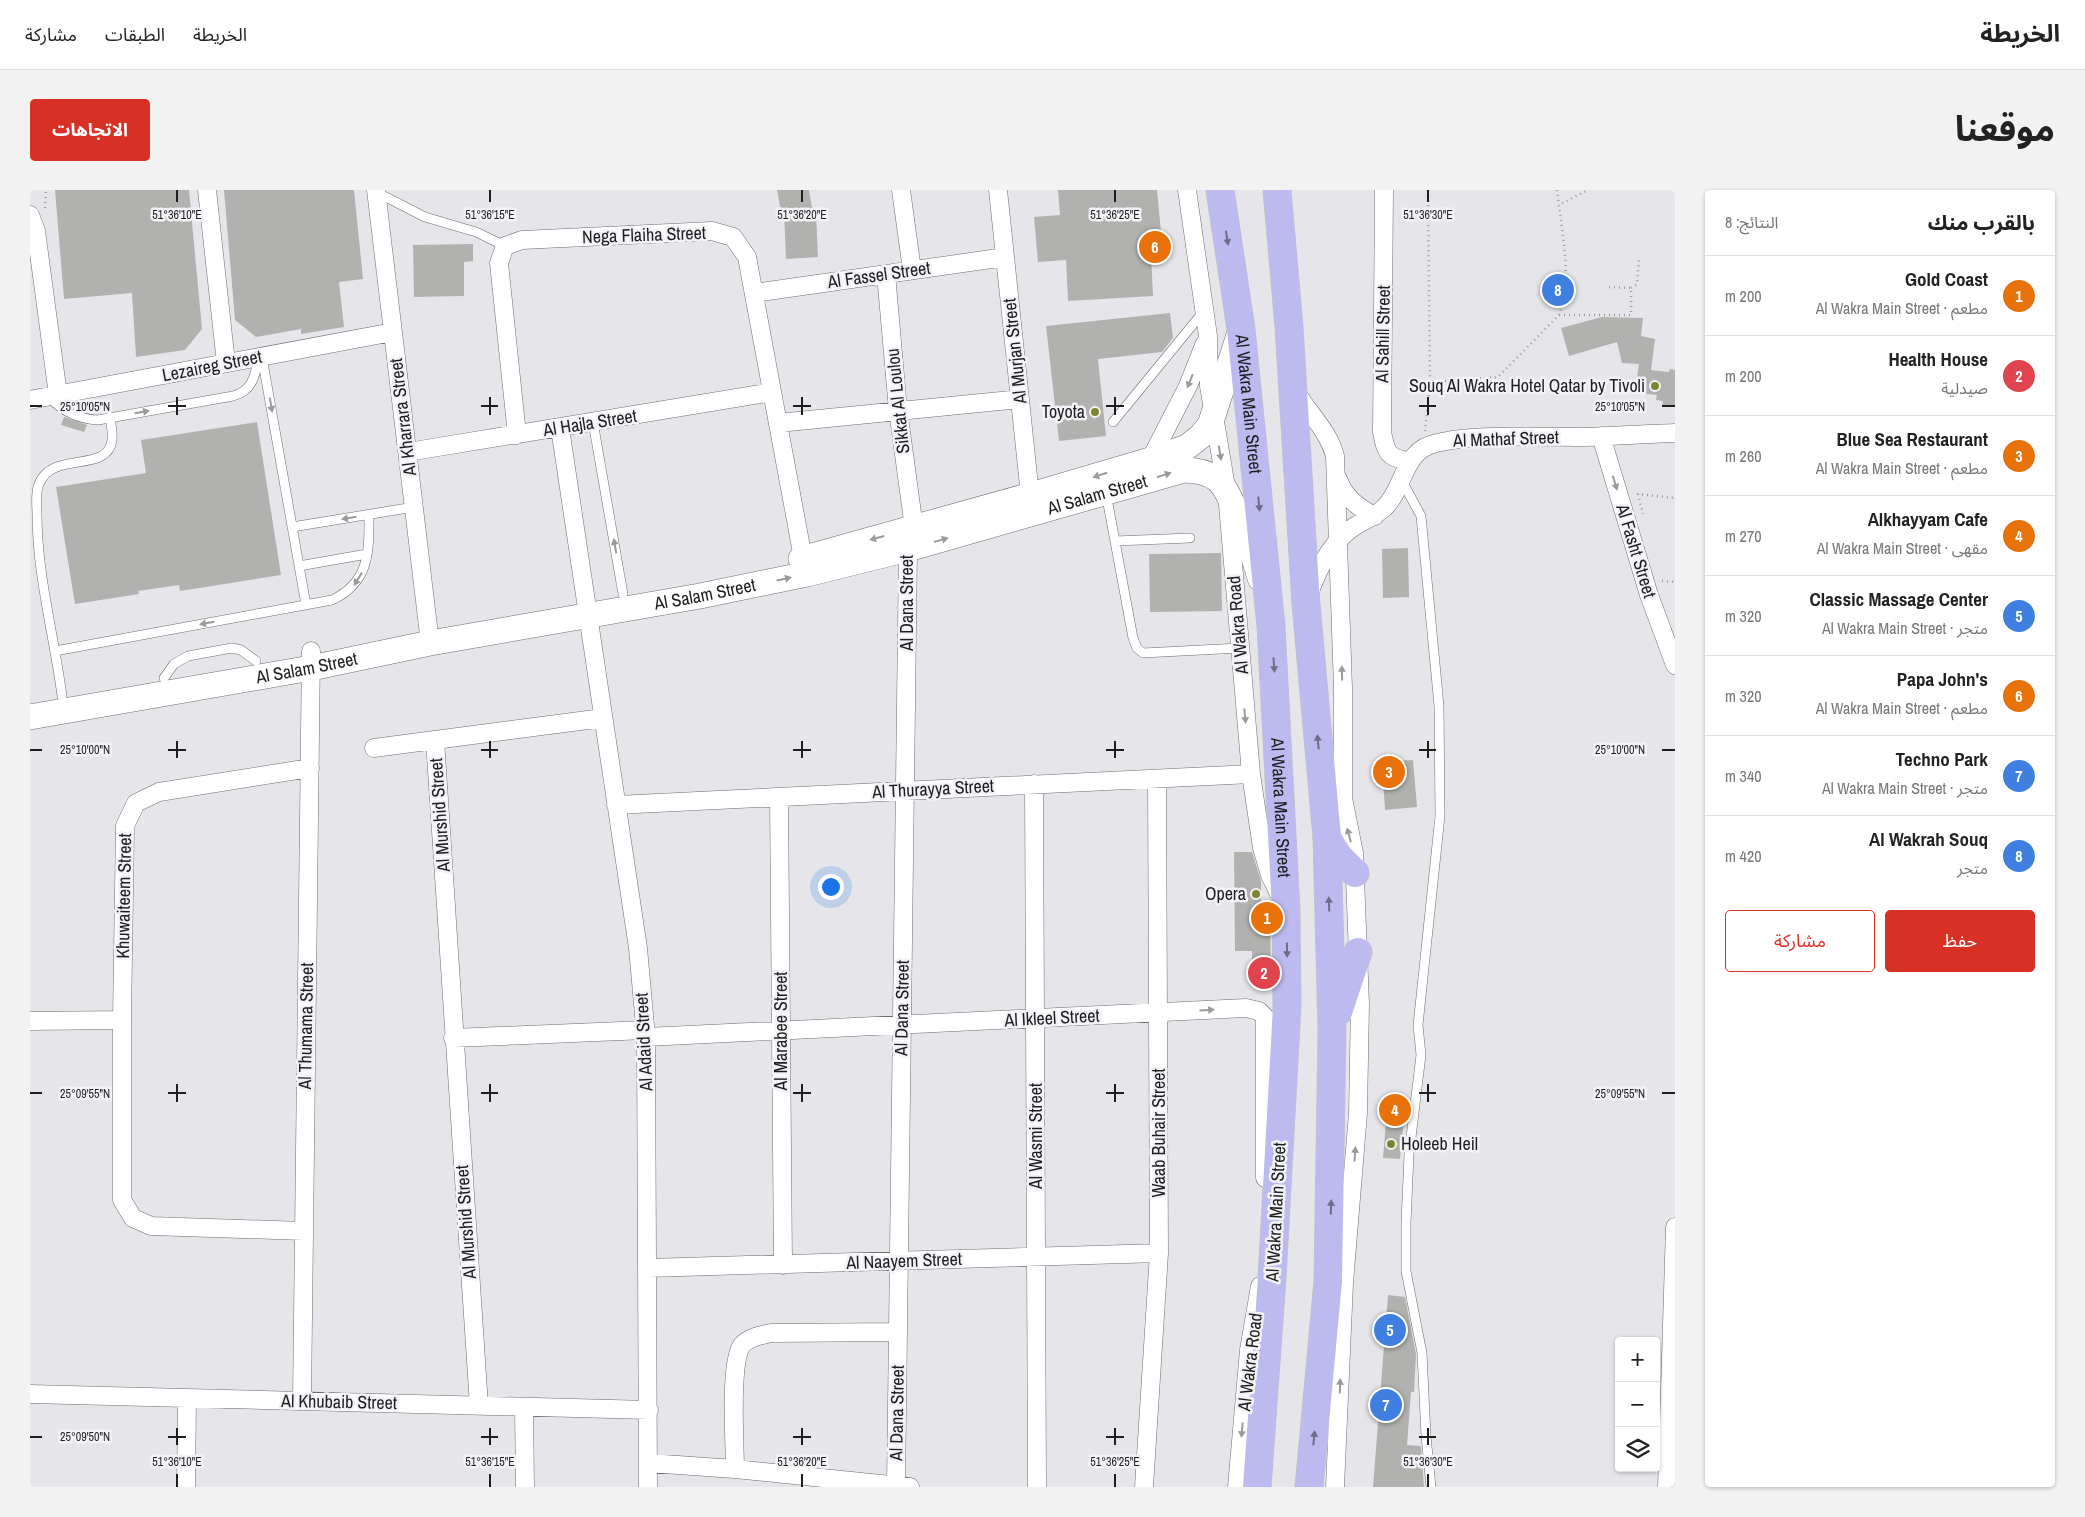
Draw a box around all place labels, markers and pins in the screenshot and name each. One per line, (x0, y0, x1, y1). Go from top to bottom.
pin: 6 (1139, 228, 1171, 266)
pin: 8 (1542, 271, 1574, 309)
place label: Souq Al Wakra Hotel Qatar by Tivoli (1409, 373, 1645, 398)
marker: Souq Al Wakra Hotel Qatar by Tivoli (1649, 380, 1661, 392)
place label: Toyota (1042, 399, 1085, 424)
marker: Toyota (1089, 406, 1101, 418)
pin: 3 (1373, 753, 1405, 791)
place label: Opera (1205, 881, 1246, 906)
marker: Opera (1250, 888, 1262, 900)
pin: 1 (1251, 899, 1283, 937)
pin: 2 (1248, 954, 1280, 992)
pin: 4 (1379, 1091, 1411, 1129)
place label: Holeeb Heil (1401, 1131, 1478, 1156)
marker: Holeeb Heil (1385, 1138, 1397, 1150)
pin: 5 (1374, 1311, 1406, 1349)
pin: 7 (1370, 1386, 1402, 1424)

